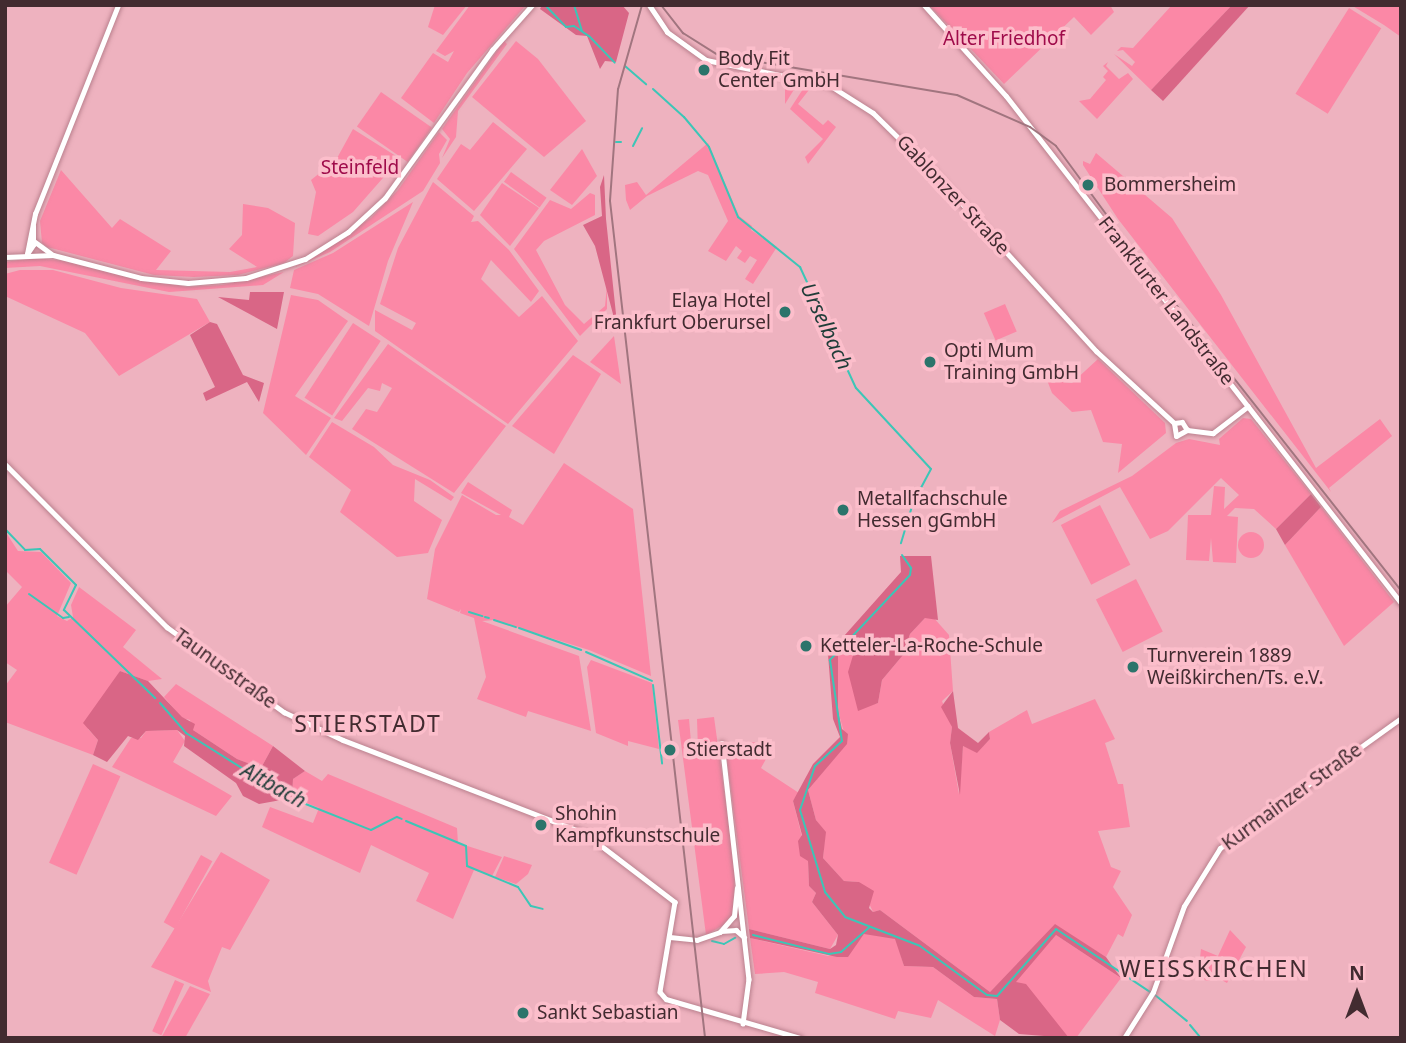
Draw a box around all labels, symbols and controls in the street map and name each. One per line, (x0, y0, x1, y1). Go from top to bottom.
park label: Alter Friedhof (943, 28, 1065, 50)
place label: Body Fit Center GmbH (718, 48, 840, 92)
marker: Body Fit Center GmbH (696, 62, 712, 78)
street label: Gablonzer Straße (892, 131, 1014, 259)
park label: Steinfeld (321, 157, 399, 179)
place label: Bommersheim (1104, 174, 1236, 196)
marker: Bommersheim (1078, 175, 1098, 195)
street label: Frankfurter Landstraße (1093, 212, 1239, 390)
water label: Urselbach (796, 278, 858, 374)
place label: Elaya Hotel Frankfurt Oberursel (594, 290, 771, 334)
marker: Elaya Hotel Frankfurt Oberursel (777, 304, 793, 320)
place label: Opti Mum Training GmbH (944, 340, 1079, 384)
marker: Opti Mum Training GmbH (922, 354, 938, 370)
place label: Metallfachschule Hessen gGmbH (857, 488, 1008, 532)
marker: Metallfachschule Hessen gGmbH (835, 502, 851, 518)
street label: Taunusstraße (169, 624, 281, 714)
place label: Ketteler-La-Roche-Schule (820, 635, 1043, 657)
marker: Ketteler-La-Roche-Schule (798, 638, 814, 654)
place label: Turnverein 1889 Weißkirchen/Ts. e.V. (1147, 645, 1324, 689)
marker: Turnverein 1889 Weißkirchen/Ts. e.V. (1125, 659, 1141, 675)
district label: STIERSTADT (295, 709, 441, 737)
place label: Stierstadt (686, 739, 772, 761)
street label: Kurmainzer Straße (1218, 739, 1366, 855)
marker: Stierstadt (660, 740, 680, 760)
water label: Altbach (237, 757, 311, 813)
place label: Shohin Kampfkunstschule (555, 803, 720, 847)
marker: Shohin Kampfkunstschule (533, 817, 549, 833)
district label: WEISSKIRCHEN (1121, 954, 1307, 982)
north arrow (1322, 959, 1392, 1029)
text: N (1349, 960, 1365, 986)
place label: Sankt Sebastian (537, 1002, 679, 1024)
marker: Sankt Sebastian (515, 1005, 531, 1021)

